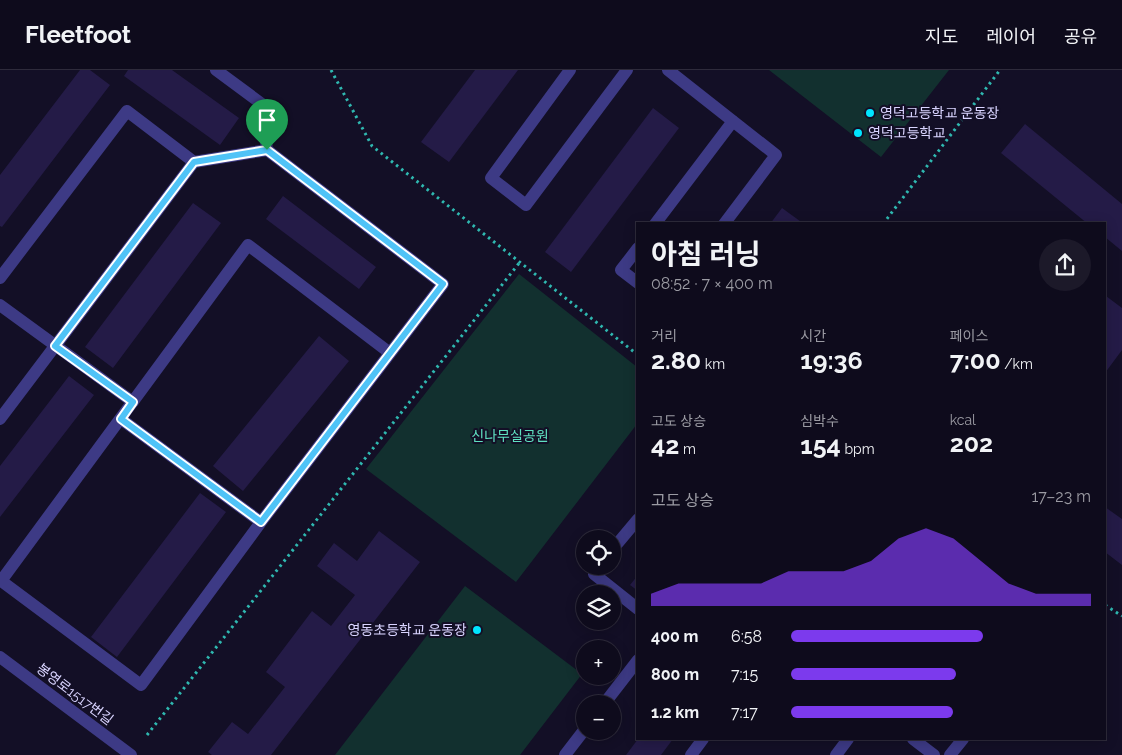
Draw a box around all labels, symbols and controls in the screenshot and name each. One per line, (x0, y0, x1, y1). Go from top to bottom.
text: Fleetfoot (25, 20, 131, 49)
text: 지도 (925, 26, 958, 47)
text: 레이어 (986, 26, 1036, 47)
text: 공유 (1064, 26, 1097, 47)
pin (246, 99, 288, 150)
place label: 영덕고등학교 운동장 (880, 105, 1000, 121)
icon: arrive (253, 106, 281, 134)
marker: 영덕고등학교 운동장 (864, 107, 876, 119)
place label: 영덕고등학교 (868, 125, 945, 141)
marker: 영덕고등학교 (852, 127, 864, 139)
text: 아침 러닝 (651, 238, 761, 271)
button: share (1039, 239, 1091, 291)
text: 08:52 · 7 × 400 m (651, 274, 773, 293)
text: 거리 (651, 328, 677, 344)
text: 시간 (800, 328, 826, 344)
text: 페이스 (950, 328, 988, 344)
text: 2.80 (651, 345, 701, 375)
text: 19:36 (800, 345, 863, 375)
text: 7:00 (950, 345, 1001, 375)
text: km (701, 356, 725, 372)
text: /km (1001, 356, 1033, 372)
text: kcal (950, 412, 976, 428)
text: 고도 상승 (651, 413, 706, 429)
text: 심박수 (800, 413, 839, 429)
park label: 신나무실공원 (471, 428, 549, 444)
text: 202 (950, 428, 993, 458)
text: 42 (651, 430, 679, 460)
text: 154 (800, 430, 841, 460)
text: m (679, 441, 696, 457)
text: bpm (841, 441, 875, 457)
text: 17–23 m (1031, 487, 1091, 506)
text: 고도 상승 (651, 491, 714, 510)
map controls (576, 530, 621, 740)
button: locate (576, 530, 621, 575)
button: layers (576, 585, 621, 630)
place label: 영동초등학교 운동장 (348, 622, 467, 638)
marker: 영동초등학교 운동장 (471, 624, 483, 636)
text: 400 m (651, 627, 699, 646)
text: 6:58 (731, 627, 762, 646)
button: + (576, 640, 621, 685)
street label: 봉영로1517번길 (34, 660, 116, 728)
text: 800 m (651, 665, 699, 684)
text: 7:15 (731, 665, 758, 684)
button: − (576, 695, 621, 740)
text: 1.2 km (651, 703, 699, 722)
text: 7:17 (731, 703, 758, 722)

